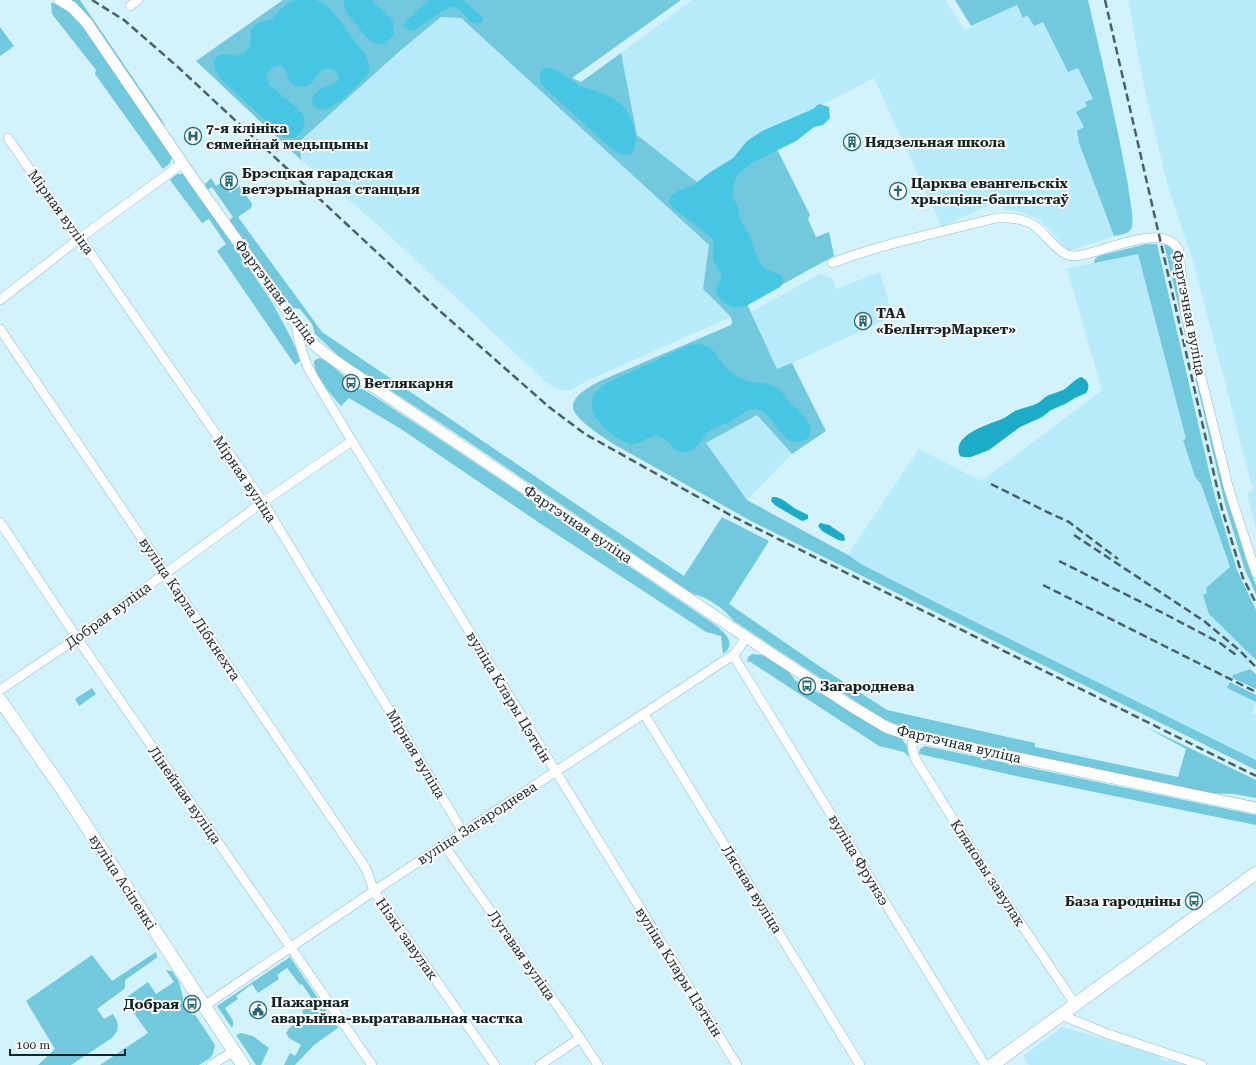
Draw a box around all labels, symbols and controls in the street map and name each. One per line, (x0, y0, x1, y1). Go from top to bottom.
place label: 7-я клініка сямейнай медыцыны (206, 120, 369, 152)
hospital icon: 7-я клініка сямейнай медыцыны (183, 126, 203, 146)
building icon: Нядзельная школа (842, 132, 862, 152)
place label: Нядзельная школа (865, 134, 1006, 150)
place label: Брэсцкая гарадская ветэрынарная станцыя (242, 165, 420, 197)
street label: Мірная вуліца (25, 166, 97, 258)
building icon: Брэсцкая гарадская ветэрынарная станцыя (219, 171, 239, 191)
place label: Царква евангельскіх хрысціян-баптыстаў (911, 175, 1069, 207)
church icon: Царква евангельскіх хрысціян-баптыстаў (888, 181, 908, 201)
street label: Фартэчная вуліца (231, 236, 321, 348)
street label: Фартэчная вуліца (1169, 249, 1209, 377)
place label: ТАА «БелІнтэрМаркет» (876, 305, 1016, 337)
building icon: ТАА «БелІнтэрМаркет» (853, 311, 873, 331)
bus stop icon: Ветлякарня (341, 373, 361, 393)
place label: Ветлякарня (364, 375, 453, 391)
street label: Мірная вуліца (210, 433, 280, 526)
street label: Фартэчная вуліца (521, 482, 636, 566)
street label: вуліца Карла Лібкнехта (136, 535, 244, 684)
street label: Добрая вуліца (62, 578, 154, 651)
street label: вуліца Клары Цэткін (463, 629, 555, 765)
bus stop icon: Загароднева (797, 676, 817, 696)
place label: Загароднева (820, 678, 915, 694)
street label: Мірная вуліца (383, 707, 449, 802)
street label: Фартэчная вуліца (895, 722, 1023, 766)
street label: Лінейная вуліца (145, 743, 225, 847)
street label: вуліца Загароднева (414, 778, 540, 868)
street label: вуліца Фрунзэ (826, 812, 892, 908)
street label: Кляновы завулак (948, 817, 1029, 929)
street label: вуліца Асіпенкі (86, 831, 160, 933)
street label: Лясная вуліца (718, 842, 786, 936)
bus stop icon: База гародніны (1184, 891, 1204, 911)
place label: База гародніны (1065, 893, 1181, 909)
street label: Нізкі завулак (373, 895, 441, 983)
street label: вуліца Клары Цэткін (632, 904, 726, 1040)
street label: Лугавая вуліца (485, 907, 559, 1004)
bus stop icon: Добрая (182, 994, 202, 1014)
place label: Пажарная аварыйна-выратавальная частка (271, 994, 523, 1026)
place label: Добрая (124, 996, 179, 1012)
public building icon: Пажарная аварыйна-выратавальная частка (248, 1000, 268, 1020)
scale bar (10, 1031, 125, 1057)
text: 100 m (16, 1038, 50, 1052)

